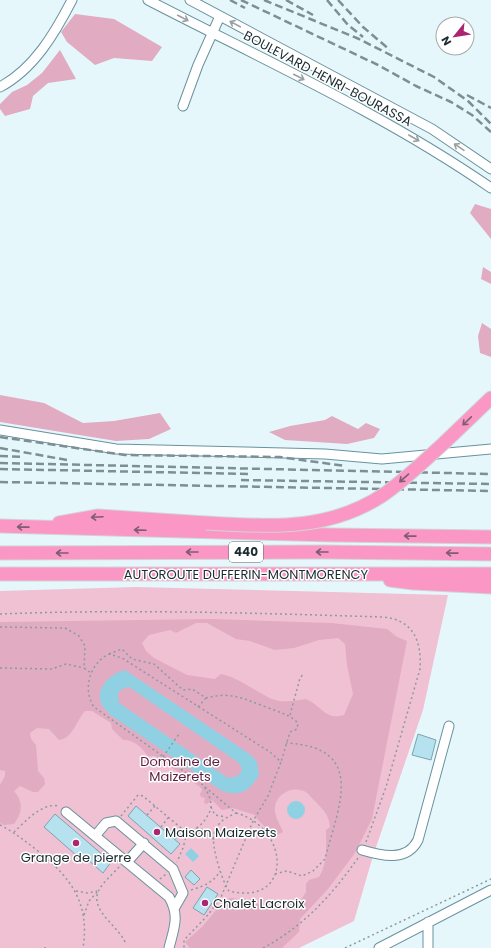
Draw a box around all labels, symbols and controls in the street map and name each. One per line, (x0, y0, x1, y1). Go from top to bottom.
one-way arrow (177, 15, 189, 22)
north arrow (435, 16, 475, 56)
one-way arrow (229, 19, 241, 27)
street label: BOULEVARD HENRI-BOURASSA (240, 26, 415, 131)
text: N (437, 33, 455, 49)
one-way arrow (293, 74, 305, 81)
one-way arrow (408, 134, 420, 142)
one-way arrow (454, 143, 465, 151)
one-way arrow (462, 416, 472, 426)
one-way arrow (398, 474, 409, 483)
one-way arrow (91, 513, 104, 520)
one-way arrow (17, 523, 30, 531)
one-way arrow (134, 526, 147, 534)
one-way arrow (404, 532, 417, 540)
road number: 440 (229, 542, 263, 562)
one-way arrow (186, 548, 199, 556)
one-way arrow (316, 548, 329, 556)
one-way arrow (56, 549, 69, 557)
one-way arrow (446, 550, 459, 557)
street label: AUTOROUTE DUFFERIN-MONTMORENCY (124, 565, 369, 584)
park label: Domaine de Maizerets (140, 752, 220, 786)
place label: Maison Maizerets (165, 823, 277, 842)
marker: Maison Maizerets (152, 827, 162, 837)
marker: Grange de pierre (71, 838, 81, 848)
place label: Grange de pierre (21, 848, 131, 867)
place label: Chalet Lacroix (213, 894, 305, 913)
marker: Chalet Lacroix (200, 898, 210, 908)

